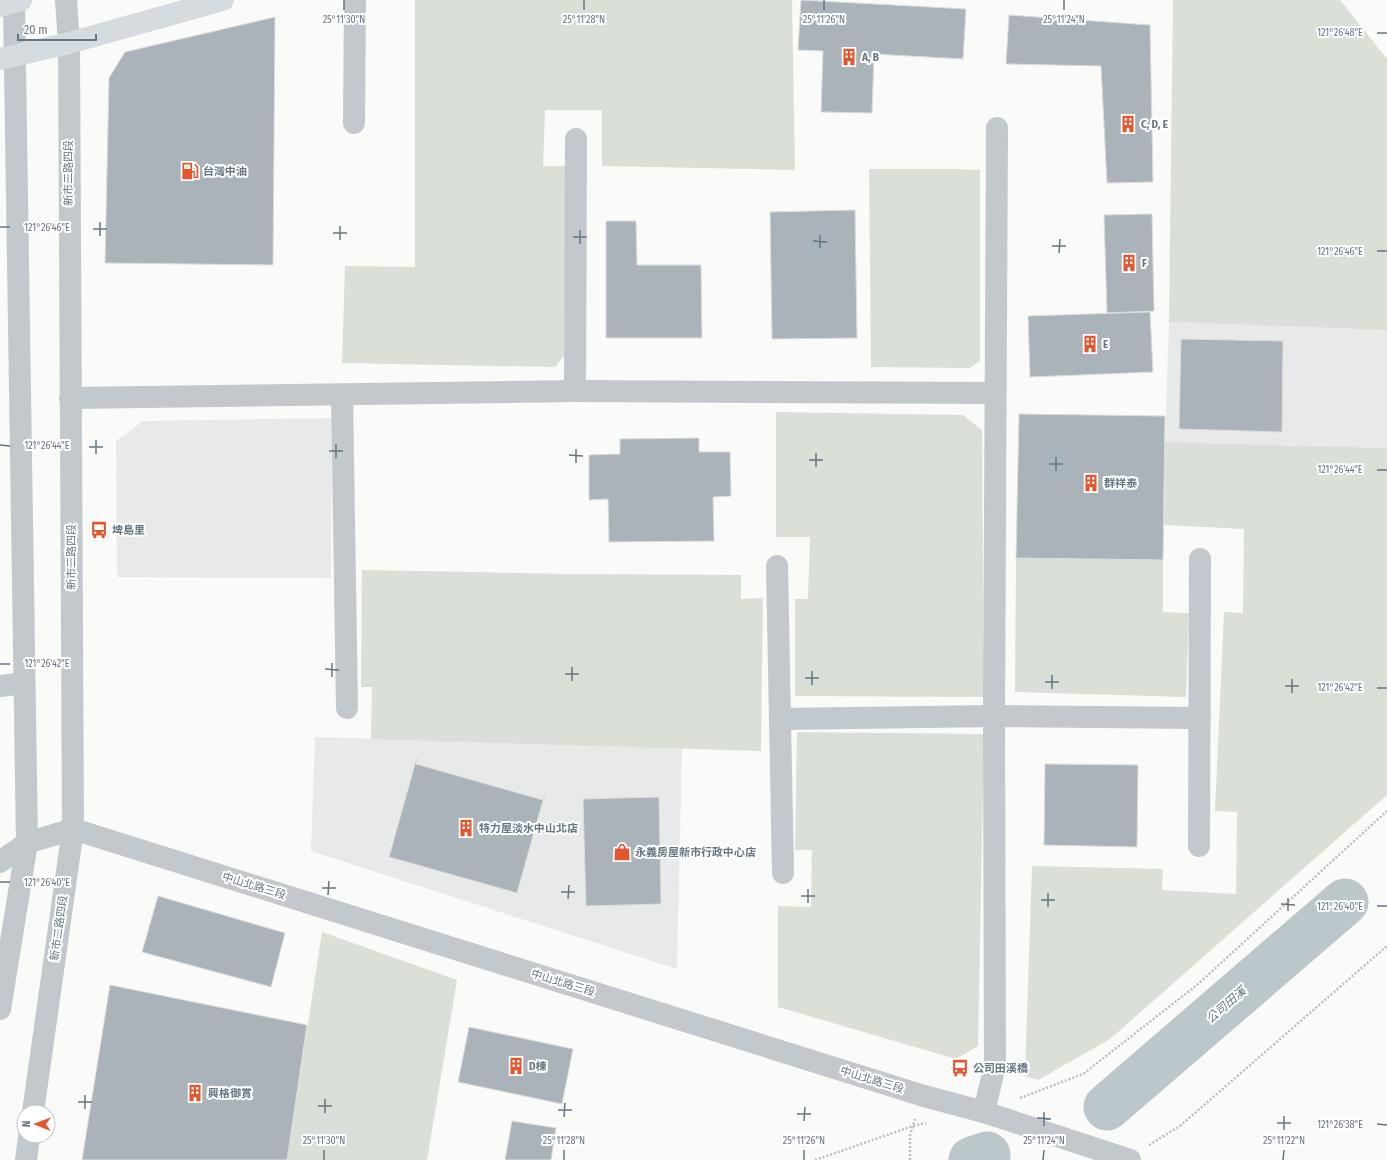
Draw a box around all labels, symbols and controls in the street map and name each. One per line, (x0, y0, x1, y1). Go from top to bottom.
text: 25°11'30"N (323, 14, 365, 26)
text: 25°11'28"N (563, 14, 605, 26)
text: 25°11'26"N (803, 14, 845, 26)
text: 25°11'24"N (1043, 14, 1085, 26)
scale bar (18, 16, 96, 42)
text: 20 m (24, 23, 48, 37)
text: 121°26'48"E (1317, 27, 1363, 39)
building icon: A, B (839, 47, 859, 67)
place label: A, B (861, 51, 879, 64)
building icon: C, D, E (1118, 114, 1138, 134)
place label: C, D, E (1141, 118, 1168, 131)
street label: 新市二路四段 (62, 140, 75, 206)
fuel station icon: 台灣中油 (180, 161, 200, 181)
place label: 台灣中油 (203, 165, 247, 178)
text: 121°26'46"E (24, 222, 70, 234)
text: 121°26'46"E (1317, 246, 1363, 258)
building icon: F (1119, 253, 1139, 273)
place label: F (1142, 257, 1147, 270)
building icon: E (1080, 334, 1100, 354)
place label: E (1103, 338, 1108, 351)
text: 121°26'44"E (24, 440, 70, 452)
text: 121°26'44"E (1317, 464, 1363, 476)
building icon: 群祥泰 (1081, 473, 1101, 493)
place label: 群祥泰 (1104, 477, 1138, 490)
bus stop icon: 埤島里 (89, 520, 109, 540)
street label: 新市二路四段 (65, 524, 78, 590)
place label: 埤島里 (112, 524, 145, 537)
text: 121°26'42"E (24, 658, 70, 670)
text: 121°26'42"E (1317, 682, 1363, 694)
building icon: 特力屋淡水中山北店 (456, 818, 476, 838)
place label: 特力屋淡水中山北店 (479, 822, 578, 835)
shop icon: 永義房屋新市行政中心店 (612, 842, 632, 862)
place label: 永義房屋新市行政中心店 (635, 846, 756, 859)
street label: 中山北路三段 (221, 870, 287, 902)
text: 121°26'40"E (24, 877, 70, 889)
street label: 新市二路四段 (48, 894, 70, 962)
text: 121°26'40"E (1317, 901, 1363, 913)
street label: 中山北路三段 (530, 967, 596, 999)
water label: 公司田溪 (1203, 983, 1250, 1026)
building icon: D棟 (506, 1056, 526, 1076)
bus stop icon: 公司田溪橋 (950, 1058, 970, 1078)
place label: D棟 (529, 1060, 547, 1073)
place label: 公司田溪橋 (973, 1062, 1028, 1075)
street label: 中山北路三段 (839, 1064, 905, 1096)
building icon: 興格御賞 (185, 1083, 205, 1103)
place label: 興格御賞 (208, 1087, 252, 1100)
north arrow (16, 1104, 56, 1144)
text: 121°26'38"E (1317, 1119, 1363, 1131)
text: N (20, 1120, 33, 1127)
text: 25°11'30"N (303, 1135, 345, 1147)
text: 25°11'28"N (543, 1135, 585, 1147)
text: 25°11'26"N (783, 1135, 825, 1147)
text: 25°11'24"N (1023, 1135, 1065, 1147)
text: 25°11'22"N (1263, 1135, 1305, 1147)

